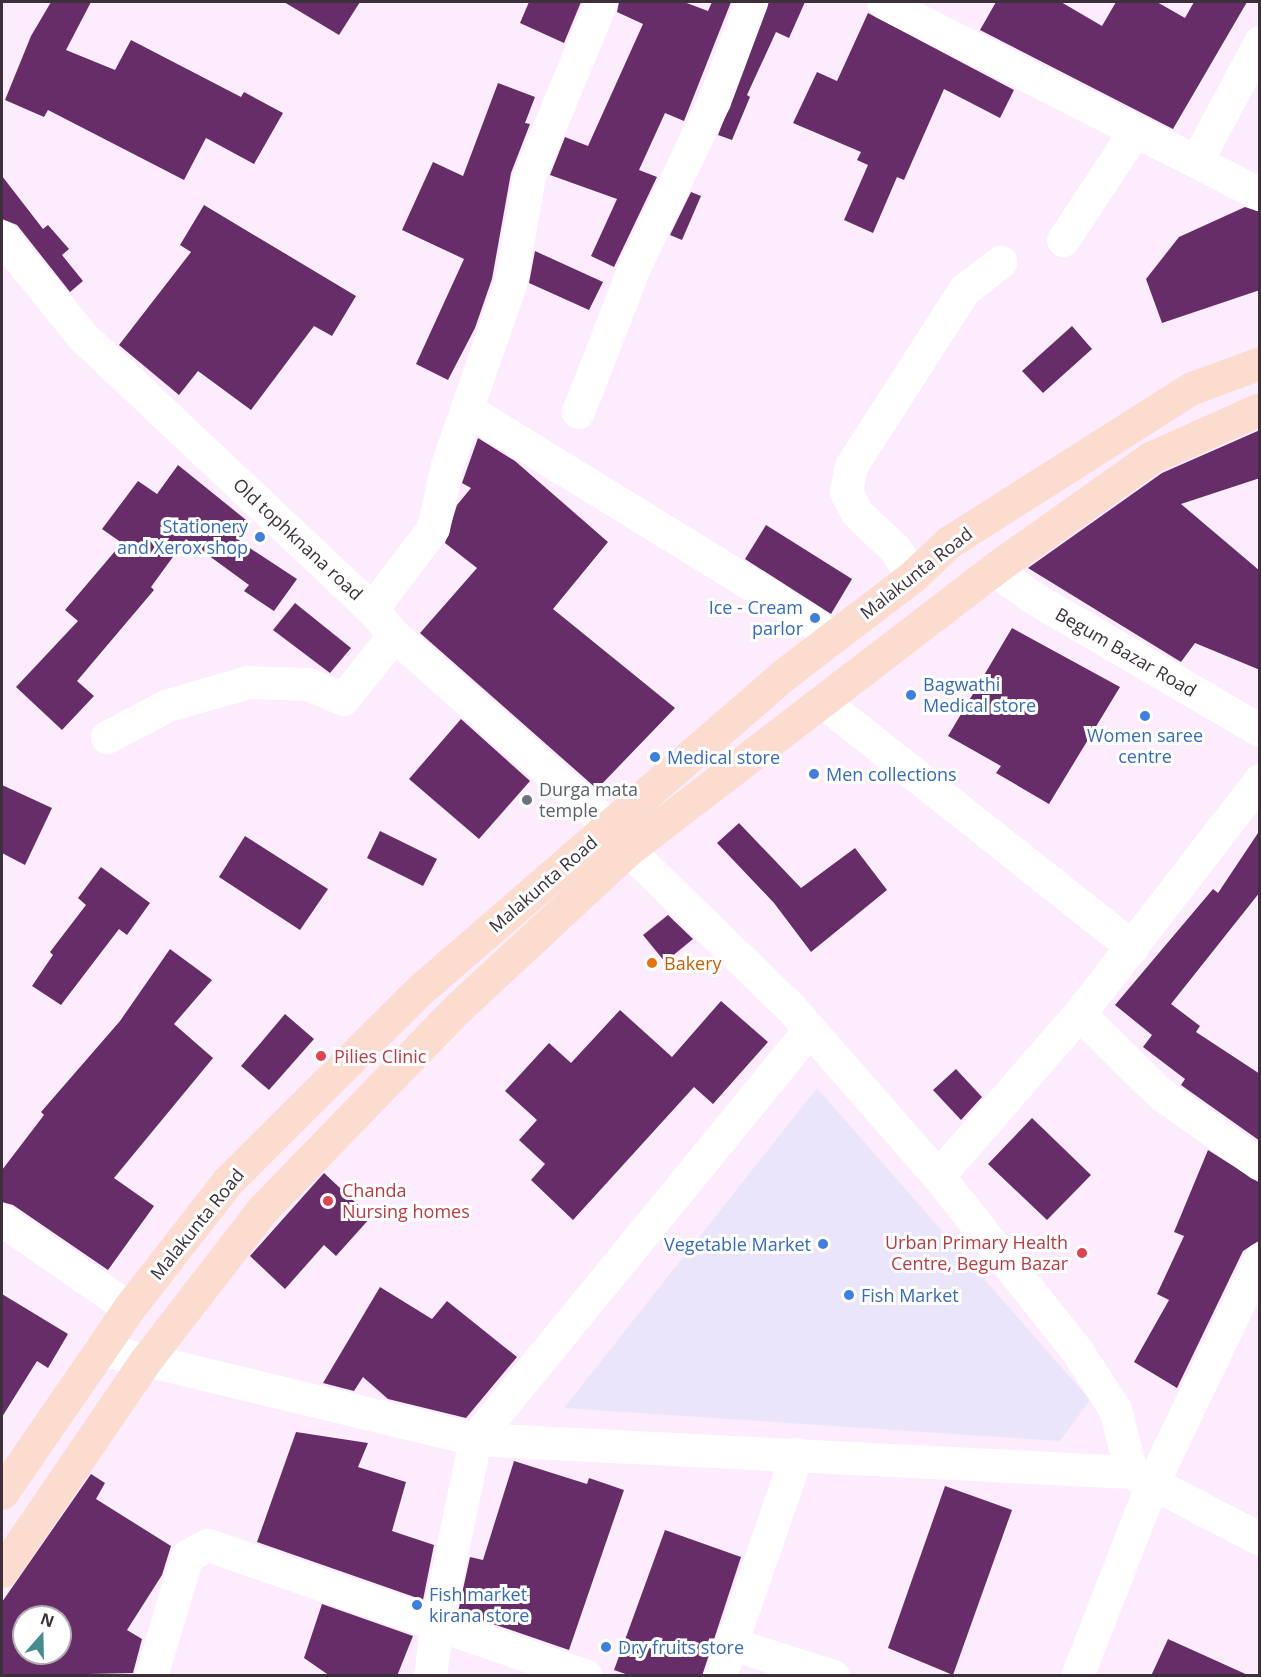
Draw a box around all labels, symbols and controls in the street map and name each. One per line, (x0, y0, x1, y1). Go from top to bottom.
street label: Old tophknana road (229, 473, 367, 605)
place label: Stationery and Xerox shop (117, 516, 248, 558)
street label: Malakunta Road (856, 523, 976, 623)
marker: Stationery and Xerox shop (253, 530, 267, 544)
place label: Ice - Cream parlor (709, 597, 803, 640)
street label: Begum Bazar Road (1052, 603, 1200, 701)
marker: Ice - Cream parlor (808, 611, 822, 625)
place label: Bagwathi Medical store (923, 674, 1036, 716)
marker: Bagwathi Medical store (904, 688, 918, 702)
marker: Women saree centre (1138, 709, 1152, 723)
place label: Women saree centre (1087, 725, 1203, 768)
place label: Medical store (667, 746, 780, 768)
marker: Medical store (648, 750, 662, 764)
place label: Men collections (826, 763, 957, 785)
marker: Men collections (807, 767, 821, 781)
place label: Durga mata temple (539, 779, 638, 822)
marker: Durga mata temple (520, 793, 534, 807)
street label: Malakunta Road (484, 831, 602, 937)
place label: Bakery (664, 952, 722, 974)
marker: Bakery (645, 956, 659, 970)
place label: Pilies Clinic (334, 1045, 426, 1067)
marker: Pilies Clinic (312, 1047, 330, 1065)
street label: Malakunta Road (146, 1164, 248, 1284)
place label: Chanda Nursing homes (342, 1180, 470, 1222)
marker: Chanda Nursing homes (319, 1192, 337, 1210)
place label: Urban Primary Health Centre, Begum Bazar (885, 1232, 1068, 1274)
place label: Vegetable Market (664, 1233, 811, 1255)
marker: Vegetable Market (816, 1237, 830, 1251)
marker: Urban Primary Health Centre, Begum Bazar (1073, 1244, 1091, 1262)
place label: Fish Market (861, 1284, 959, 1306)
marker: Fish Market (842, 1288, 856, 1302)
place label: Fish market kirana store (429, 1584, 529, 1626)
marker: Fish market kirana store (410, 1598, 424, 1612)
north arrow (12, 1605, 72, 1665)
text: N (38, 1607, 57, 1633)
place label: Dry fruits store (618, 1636, 744, 1658)
marker: Dry fruits store (599, 1640, 613, 1654)

